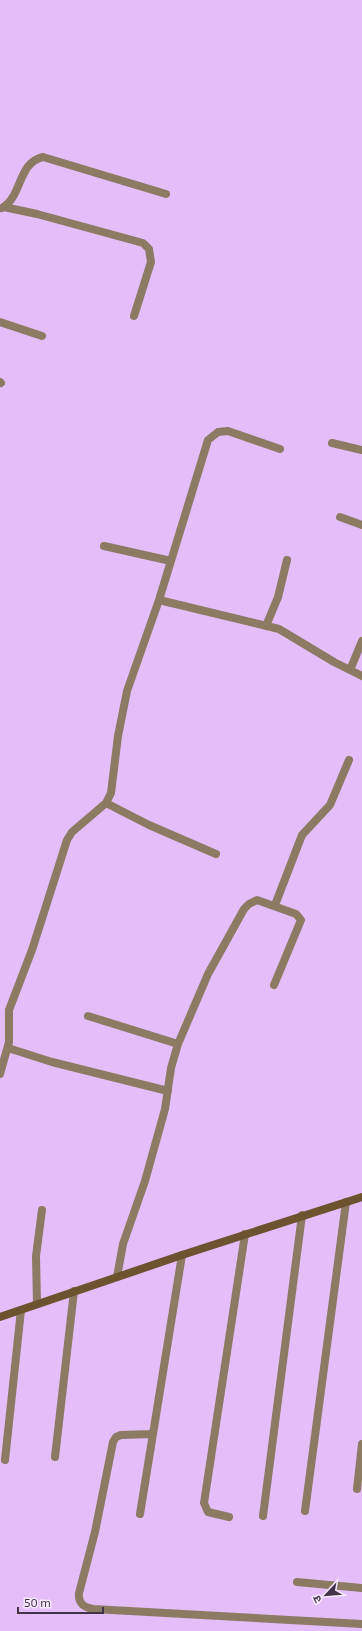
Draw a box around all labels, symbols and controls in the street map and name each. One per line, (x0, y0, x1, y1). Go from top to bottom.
north arrow (306, 1575, 346, 1615)
scale bar (18, 1589, 103, 1615)
text: उ (309, 1593, 324, 1605)
text: 50 m (24, 1595, 51, 1609)

